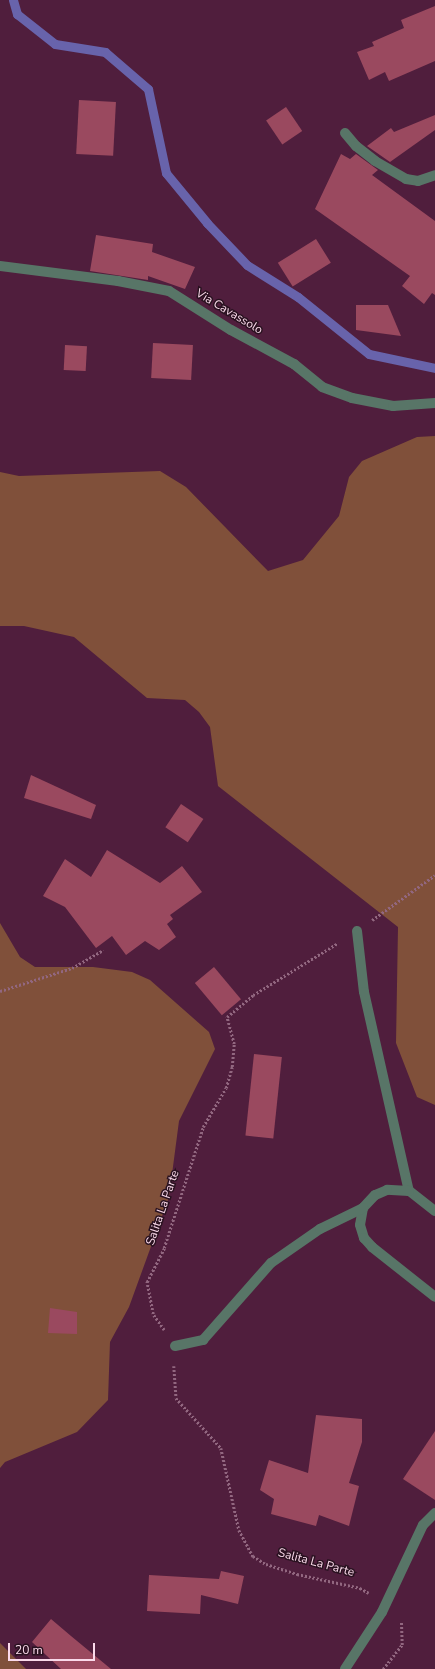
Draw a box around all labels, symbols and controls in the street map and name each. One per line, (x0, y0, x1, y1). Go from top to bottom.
street label: Via Cavassolo (193, 286, 265, 338)
street label: Salita La Parte (143, 1169, 183, 1247)
street label: Salita La Parte (276, 1546, 356, 1580)
scale bar (10, 1635, 97, 1661)
text: 20 m (15, 1642, 43, 1658)

